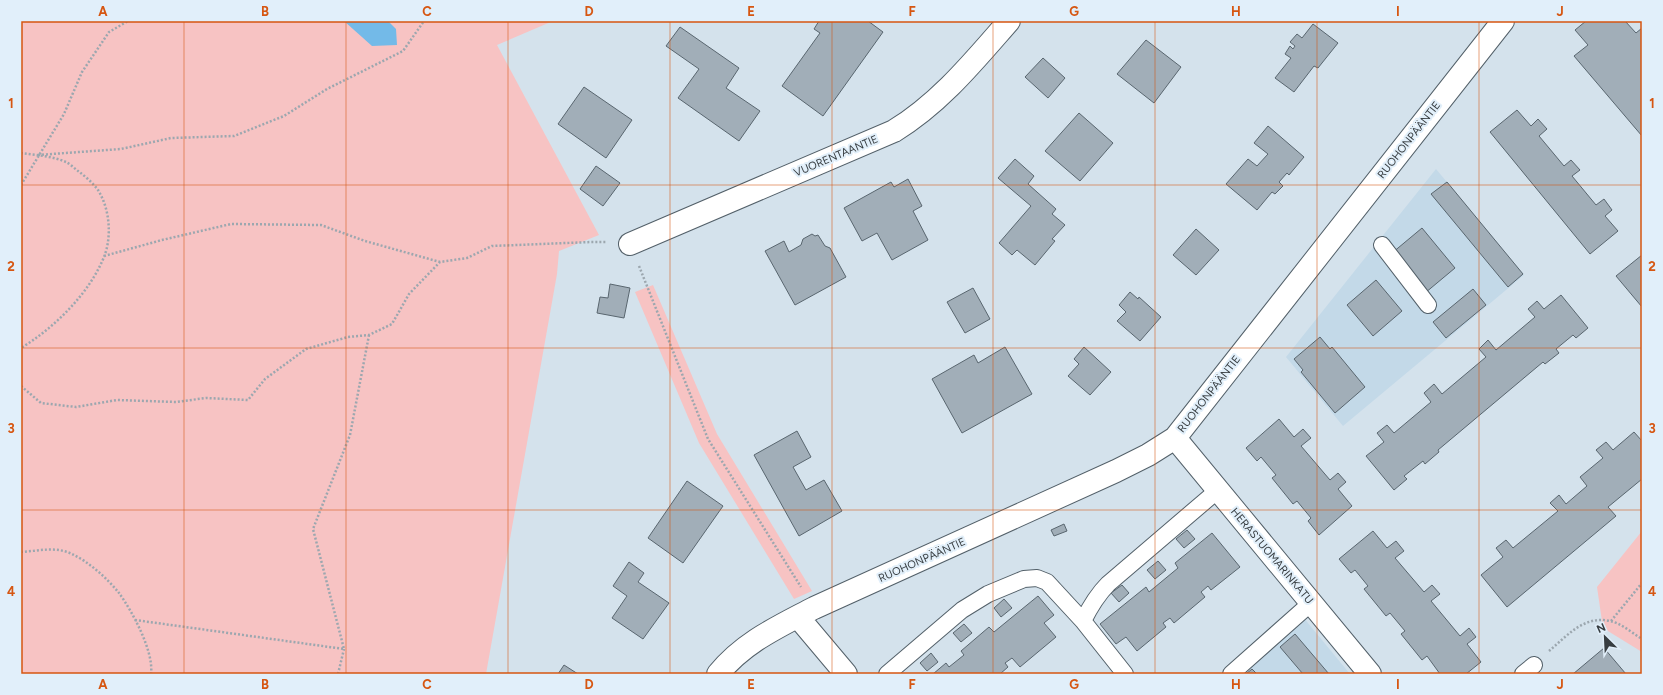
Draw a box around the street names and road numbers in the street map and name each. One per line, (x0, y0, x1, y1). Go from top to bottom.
street label: RUOHONPÄÄNTIE (1375, 99, 1443, 181)
street label: VUORENTAANTIE (792, 132, 880, 180)
street label: RUOHONPÄÄNTIE (1175, 353, 1243, 435)
street label: HERASTUOMARINKATU (1228, 505, 1316, 607)
street label: RUOHONPÄÄNTIE (876, 535, 968, 585)

